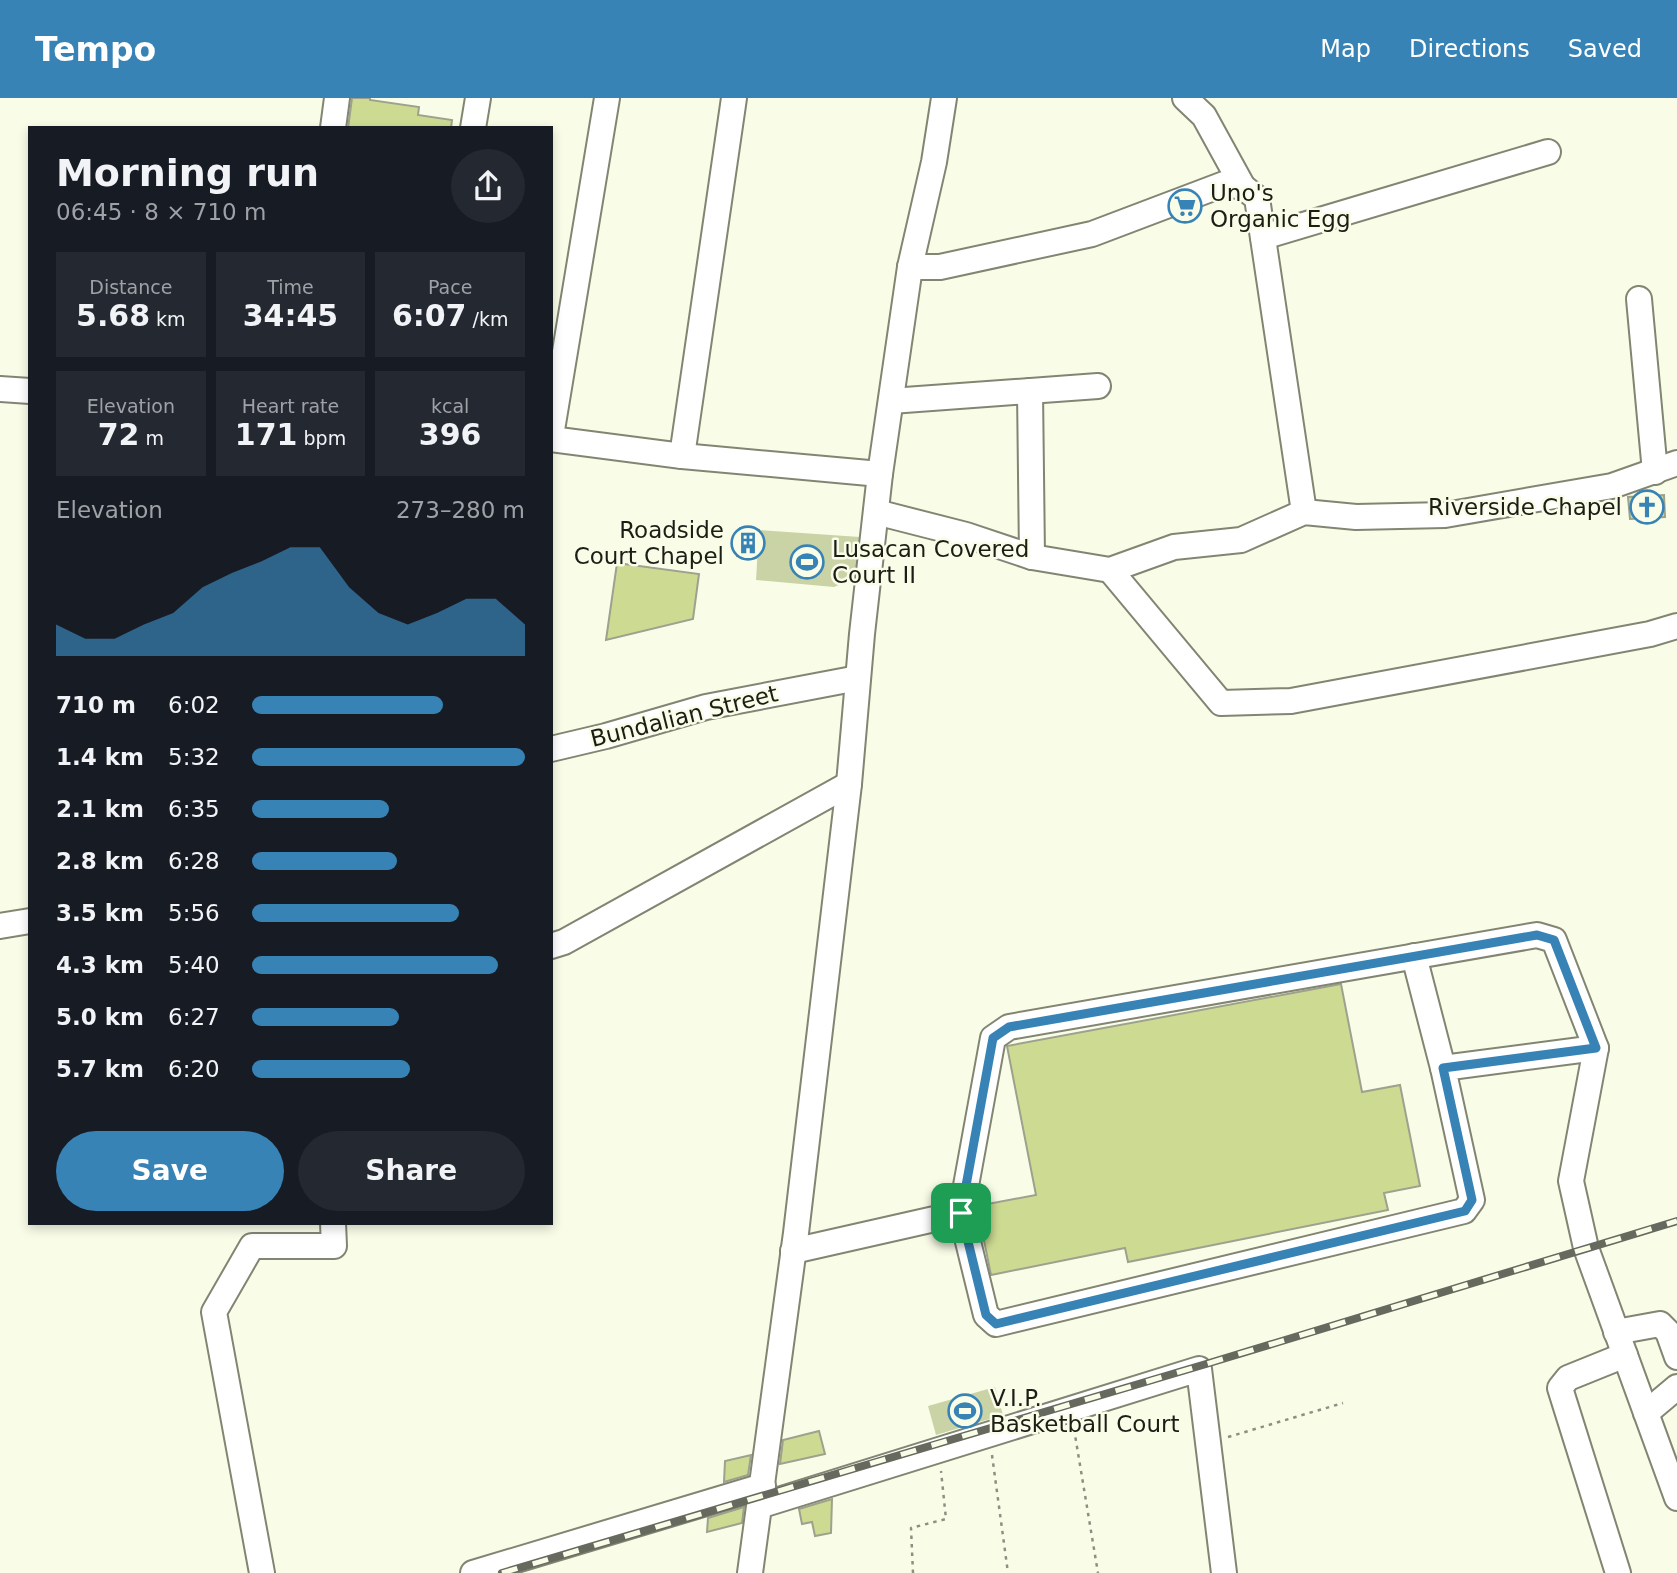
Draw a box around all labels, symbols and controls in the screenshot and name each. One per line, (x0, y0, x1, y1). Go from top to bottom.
text: Tempo (35, 30, 156, 69)
text: Map (1320, 35, 1371, 63)
text: Directions (1409, 35, 1530, 63)
text: Saved (1568, 35, 1642, 63)
button: share (451, 149, 525, 223)
text: Morning run (56, 151, 319, 195)
place label: Uno's Organic Egg (1210, 180, 1351, 232)
supermarket icon: Uno's Organic Egg (1166, 187, 1204, 225)
text: 06:45 · 8 × 710 m (56, 199, 266, 225)
text: Distance (89, 276, 172, 298)
text: Time (267, 276, 314, 298)
text: Pace (428, 276, 472, 298)
text: 5.68 (76, 298, 150, 333)
text: 34:45 (243, 298, 338, 333)
text: 6:07 (392, 298, 467, 333)
text: km (150, 308, 186, 330)
text: /km (467, 308, 508, 330)
text: Elevation (87, 395, 175, 417)
text: Heart rate (242, 395, 339, 417)
text: kcal (431, 395, 469, 417)
text: 72 (98, 417, 139, 452)
text: 171 (235, 417, 297, 452)
text: 396 (419, 417, 481, 452)
text: m (139, 427, 164, 449)
text: bpm (297, 427, 346, 449)
church icon: Riverside Chapel (1628, 488, 1666, 526)
place label: Riverside Chapel (1428, 494, 1622, 520)
text: Elevation (56, 497, 163, 523)
text: 273–280 m (396, 497, 525, 523)
place label: Roadside Court Chapel (574, 517, 724, 569)
building icon: Roadside Court Chapel (729, 524, 767, 562)
place label: Lusacan Covered Court II (832, 536, 1029, 588)
sports icon: Lusacan Covered Court II (788, 543, 826, 581)
street label: Bundalian Street (588, 680, 780, 752)
text: 710 m (56, 692, 136, 718)
text: 6:02 (168, 692, 220, 718)
text: 1.4 km (56, 744, 144, 770)
text: 5:32 (168, 744, 220, 770)
text: 2.1 km (56, 796, 144, 822)
text: 6:35 (168, 796, 220, 822)
text: 2.8 km (56, 848, 144, 874)
text: 6:28 (168, 848, 220, 874)
text: 3.5 km (56, 900, 144, 926)
text: 5:56 (168, 900, 220, 926)
text: 4.3 km (56, 952, 144, 978)
text: 5:40 (168, 952, 220, 978)
text: 5.0 km (56, 1004, 144, 1030)
text: 6:27 (168, 1004, 220, 1030)
text: 5.7 km (56, 1056, 144, 1082)
text: 6:20 (168, 1056, 220, 1082)
button: Save (56, 1131, 284, 1211)
button: Share (298, 1131, 525, 1211)
pin (931, 1183, 991, 1243)
icon: arrive (942, 1194, 980, 1232)
place label: V.I.P. Basketball Court (990, 1385, 1180, 1437)
sports icon: V.I.P. Basketball Court (946, 1392, 984, 1430)

